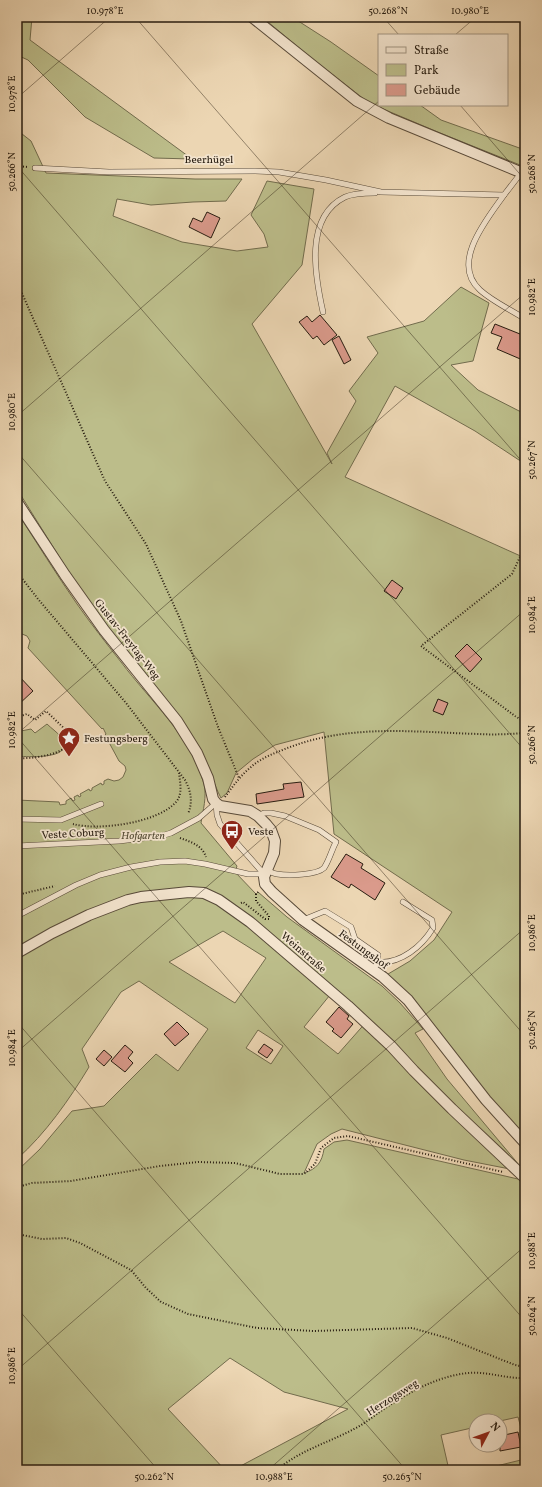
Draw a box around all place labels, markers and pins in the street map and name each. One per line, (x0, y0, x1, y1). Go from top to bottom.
place icon: Festungsberg (56, 725, 82, 758)
place label: Festungsberg (84, 732, 148, 747)
bus stop icon: Veste (219, 818, 245, 851)
place label: Veste (248, 825, 273, 840)

